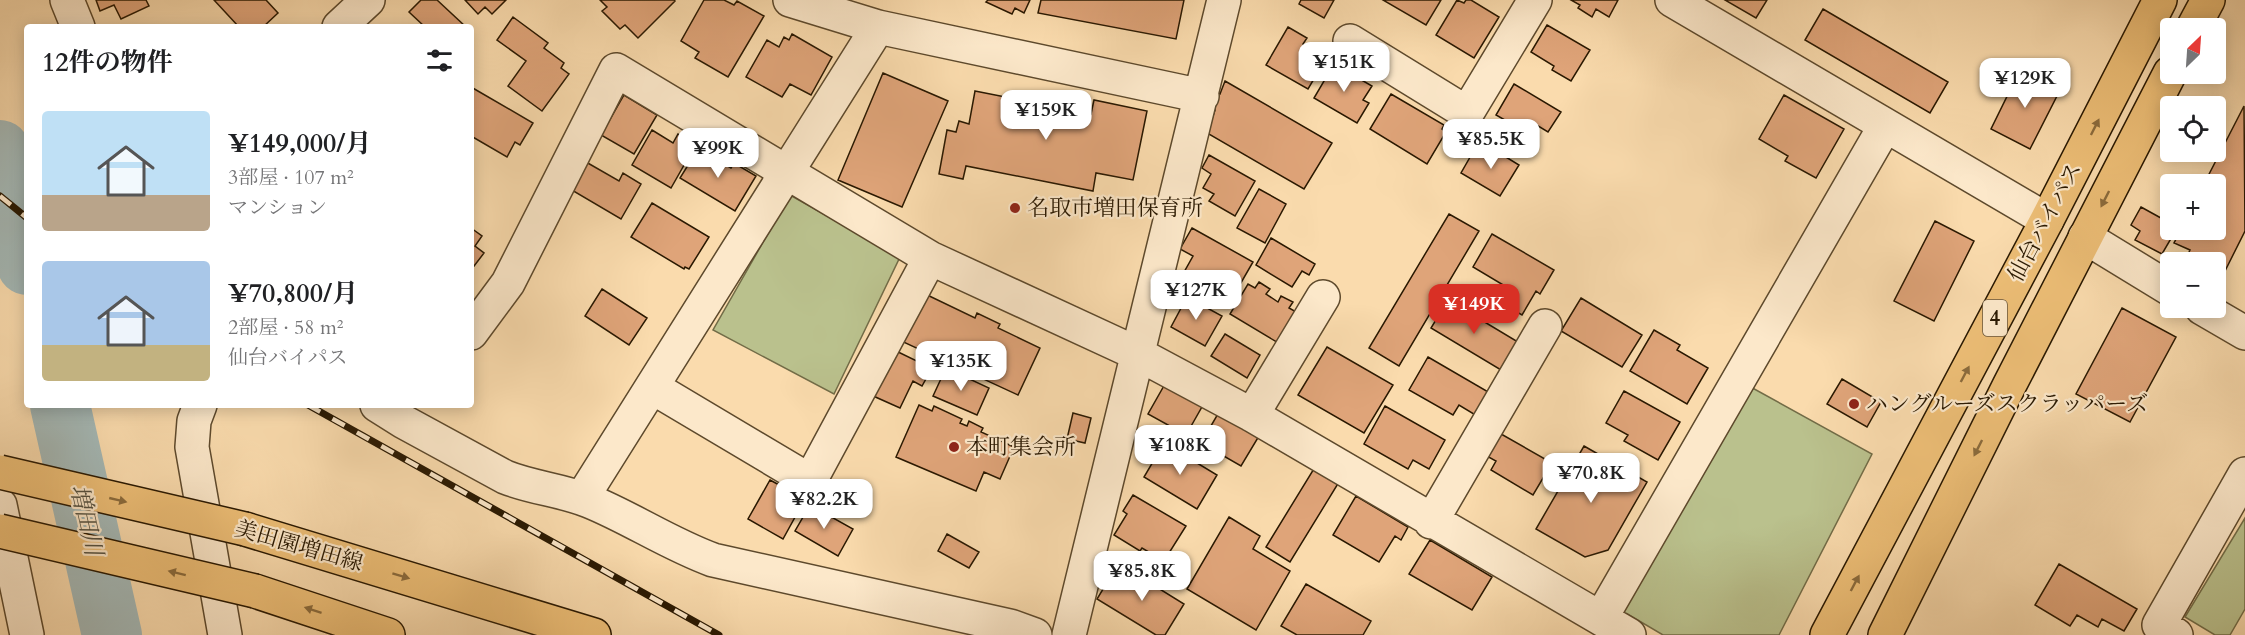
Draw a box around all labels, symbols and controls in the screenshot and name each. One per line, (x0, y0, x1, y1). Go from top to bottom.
north arrow (2160, 18, 2226, 84)
map controls (2160, 18, 2226, 318)
pin: ¥151K (1302, 42, 1386, 93)
icon: filters (423, 44, 456, 77)
text: 12件の物件 (42, 45, 173, 80)
text: ¥151K (1313, 48, 1375, 75)
pin: ¥129K (1983, 58, 2067, 109)
text: ¥129K (1994, 64, 2056, 91)
pin: ¥159K (1004, 90, 1088, 141)
text: ¥159K (1015, 96, 1077, 123)
button: locate (2160, 96, 2226, 162)
one-way arrow (2090, 118, 2100, 135)
pin: ¥85.5K (1442, 119, 1540, 170)
text: ¥85.5K (1457, 125, 1525, 152)
text: ¥149,000/月 (228, 126, 371, 161)
pin: ¥99K (682, 128, 754, 179)
text: ¥99K (692, 134, 744, 161)
icon: home (90, 135, 162, 207)
street label: 仙台バイパス (2001, 157, 2089, 287)
text: 3部屋 · 107 m² (228, 164, 354, 191)
button: + (2160, 174, 2226, 240)
one-way arrow (2100, 191, 2110, 208)
place label: 名取市増田保育所 (1027, 193, 1203, 223)
text: マンション (228, 194, 327, 221)
marker: 名取市増田保育所 (1008, 201, 1022, 215)
button: − (2160, 252, 2226, 318)
pin: ¥127K (1154, 270, 1238, 321)
text: ¥70,800/月 (228, 276, 358, 311)
text: ¥127K (1165, 276, 1227, 303)
pin: ¥149K (1432, 284, 1516, 335)
icon: home (90, 285, 162, 357)
text: ¥149K (1443, 290, 1505, 317)
road number: 4 (1983, 300, 2007, 336)
text: 2部屋 · 58 m² (228, 314, 344, 341)
pin: ¥135K (919, 341, 1003, 392)
text: 仙台バイパス (228, 344, 348, 371)
text: ¥135K (930, 347, 992, 374)
one-way arrow (1961, 365, 1970, 382)
place label: ハングルーズスクラッパーズ (1866, 389, 2148, 419)
marker: ハングルーズスクラッパーズ (1847, 397, 1861, 411)
pin: ¥108K (1138, 425, 1222, 476)
text: ¥108K (1149, 431, 1211, 458)
place label: 本町集会所 (966, 432, 1076, 462)
one-way arrow (1974, 439, 1983, 456)
marker: 本町集会所 (947, 440, 961, 454)
pin: ¥70.8K (1542, 453, 1640, 504)
text: ¥70.8K (1557, 459, 1625, 486)
pin: ¥82.2K (775, 479, 873, 530)
water label: 増田川 (62, 481, 111, 562)
text: ¥82.2K (790, 485, 858, 512)
one-way arrow (109, 495, 128, 505)
street label: 美田園増田線 (231, 513, 367, 579)
pin: ¥85.8K (1093, 551, 1191, 602)
text: ¥85.8K (1108, 557, 1176, 584)
one-way arrow (168, 567, 187, 577)
one-way arrow (393, 572, 411, 581)
one-way arrow (1850, 575, 1860, 592)
one-way arrow (304, 605, 322, 615)

